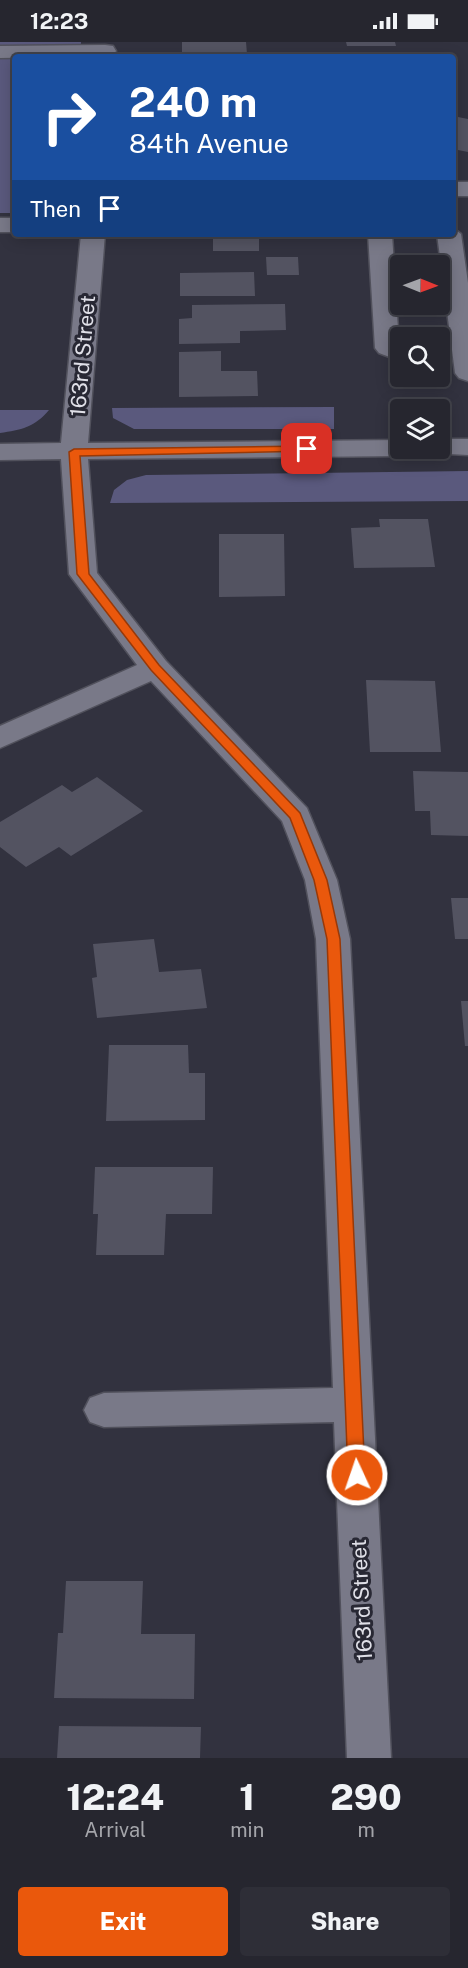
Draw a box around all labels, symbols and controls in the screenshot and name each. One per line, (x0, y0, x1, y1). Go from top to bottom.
text: 12:23 (30, 8, 88, 34)
text: 240 m (129, 77, 257, 126)
icon: right (30, 78, 108, 156)
text: 84th Avenue (129, 127, 289, 159)
icon: arrive (93, 192, 126, 225)
text: Then (30, 196, 81, 222)
north arrow (390, 255, 450, 315)
map controls (390, 255, 450, 459)
street label: 163rd Street (65, 294, 100, 418)
button: search (390, 327, 450, 387)
button: layers (390, 399, 450, 459)
pin (281, 423, 332, 474)
icon: arrive (290, 432, 323, 465)
position arrow (325, 1443, 389, 1507)
street label: 163rd Street (346, 1539, 377, 1661)
text: 12:24 (66, 1776, 164, 1818)
text: 1 (239, 1776, 255, 1818)
text: 290 (330, 1776, 402, 1818)
text: Arrival (84, 1818, 146, 1842)
text: min (230, 1818, 264, 1842)
text: m (357, 1818, 375, 1842)
button: Exit (18, 1887, 228, 1956)
button: Share (240, 1887, 450, 1956)

